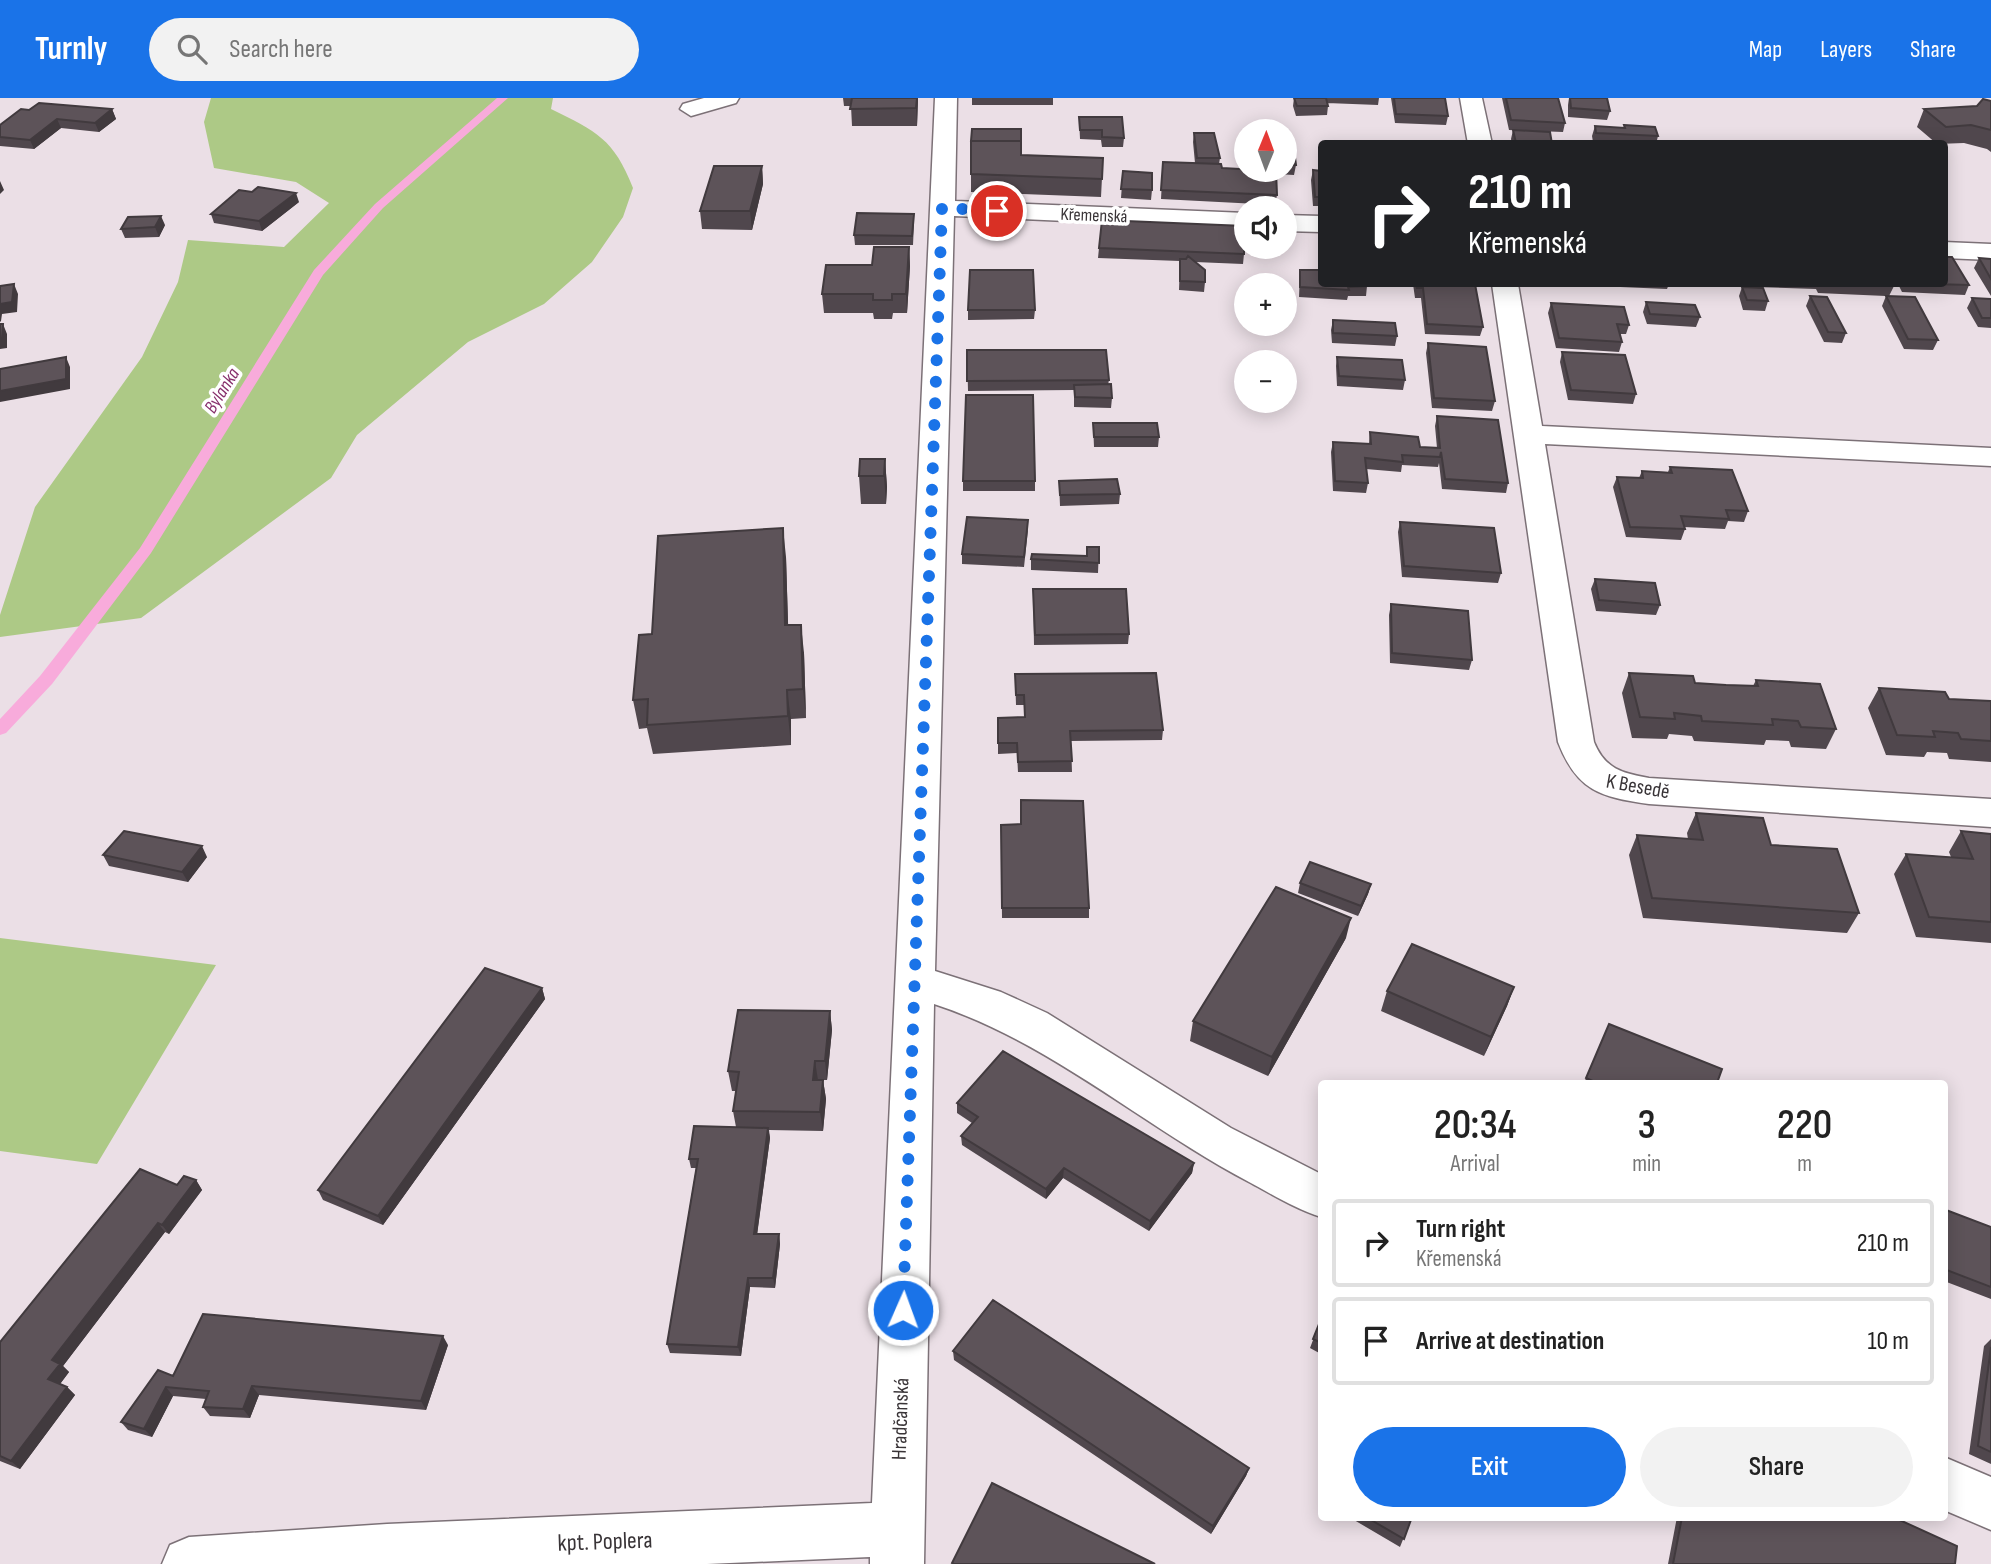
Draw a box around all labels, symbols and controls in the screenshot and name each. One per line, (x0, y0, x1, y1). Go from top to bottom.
search box (149, 18, 639, 81)
text: Turnly (35, 29, 107, 69)
icon: search (173, 30, 211, 68)
text: Search here (229, 34, 333, 65)
text: Map (1749, 35, 1782, 64)
text: Layers (1820, 35, 1872, 64)
text: Share (1910, 35, 1956, 64)
north arrow (1234, 119, 1297, 182)
map controls (1234, 119, 1297, 413)
text: 210 m (1468, 164, 1572, 223)
icon: right (1353, 168, 1444, 259)
pin (967, 181, 1027, 241)
icon: arrive (978, 192, 1016, 230)
button: sound (1234, 196, 1297, 259)
street label: Křemenská (1060, 204, 1128, 227)
text: Křemenská (1468, 224, 1587, 263)
button: + (1234, 273, 1297, 336)
button: − (1234, 350, 1297, 413)
water label: Bylanka (200, 364, 245, 418)
street label: K Besedě (1604, 769, 1672, 804)
text: 20:34 (1434, 1100, 1517, 1151)
text: 3 (1638, 1100, 1656, 1151)
text: 220 (1777, 1100, 1832, 1151)
text: Arrival (1450, 1150, 1500, 1178)
text: min (1632, 1150, 1661, 1178)
text: m (1797, 1150, 1812, 1178)
text: Turn right (1416, 1214, 1505, 1245)
icon: right (1357, 1224, 1395, 1262)
text: 210 m (1857, 1228, 1909, 1259)
text: Křemenská (1416, 1245, 1502, 1273)
position arrow (866, 1273, 940, 1347)
icon: arrive (1357, 1322, 1395, 1360)
text: Arrive at destination (1416, 1326, 1604, 1357)
text: 10 m (1867, 1326, 1909, 1357)
street label: Hradčanská (887, 1378, 914, 1460)
button: Exit (1353, 1427, 1626, 1507)
button: Share (1640, 1427, 1913, 1507)
street label: kpt. Poplera (557, 1525, 653, 1558)

